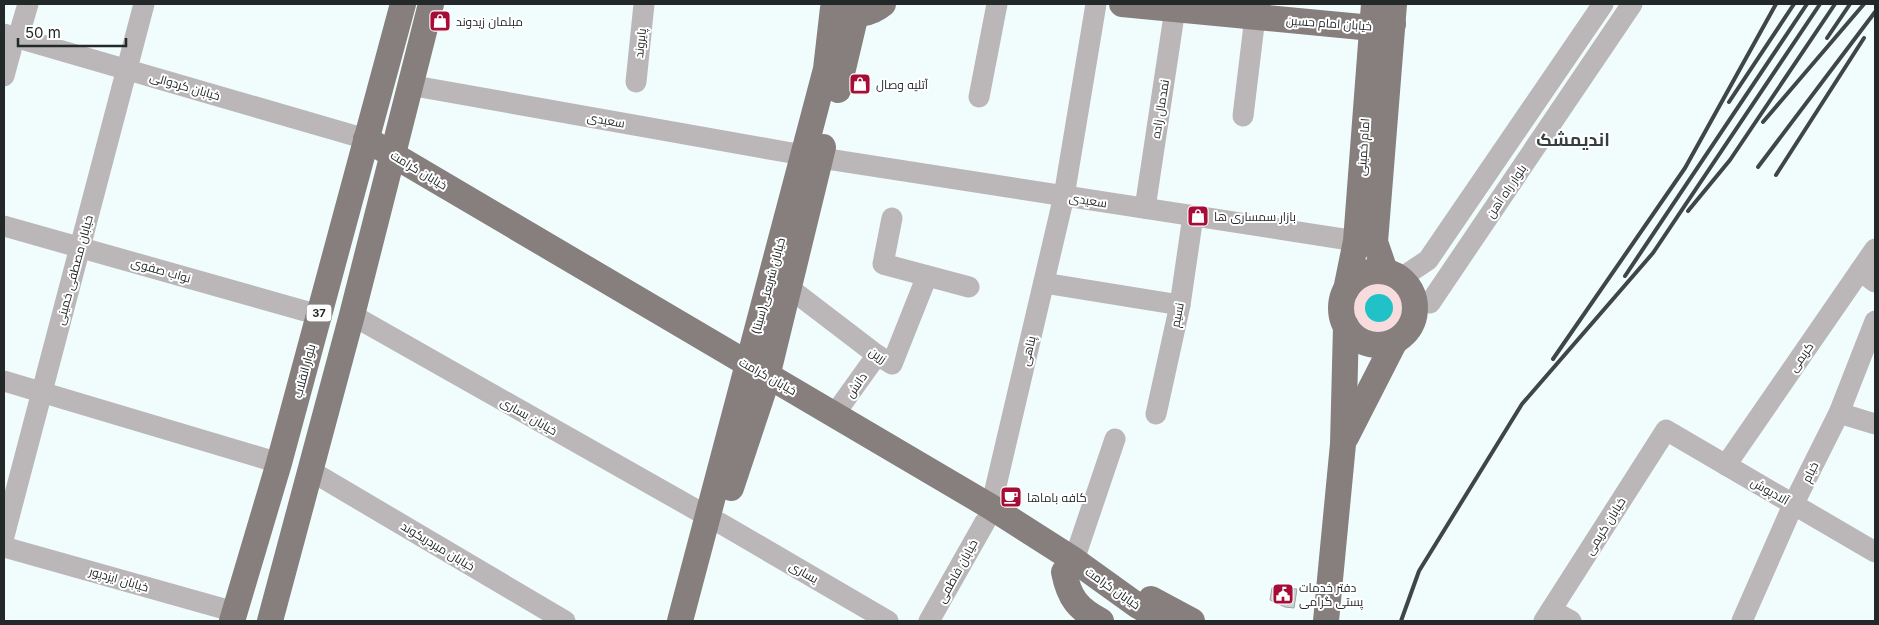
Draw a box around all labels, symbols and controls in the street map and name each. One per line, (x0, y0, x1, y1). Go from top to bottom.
shop icon: مبلمان زیدوند (428, 9, 452, 33)
street label: خیابان امام حسین (1285, 13, 1372, 34)
place label: مبلمان زیدوند (456, 14, 523, 29)
scale bar (18, 15, 125, 47)
text: 50 m (25, 23, 61, 42)
street label: پایروند (631, 27, 651, 59)
street label: خیابان کردوالی (148, 69, 222, 103)
shop icon: آتلیه وصال (848, 72, 872, 96)
place label: آتلیه وصال (876, 77, 929, 92)
street label: نمدمال زاده (1148, 78, 1172, 140)
street label: سعیدی (586, 109, 626, 131)
street label: امام خمینی (1354, 118, 1373, 176)
district label: اندیمشک (1536, 129, 1610, 150)
street label: خیابان کرامت (388, 147, 450, 193)
street label: بلوار راه آهن (1483, 161, 1529, 221)
street label: سعیدی (1068, 190, 1108, 210)
shop icon: بازار سمساری ها (1186, 204, 1210, 228)
place label: بازار سمساری ها (1214, 209, 1296, 224)
street label: خیابان مصطفی خمینی (52, 214, 96, 326)
street label: خیابان شریعتی(سینا) (748, 236, 788, 336)
street label: نواب صفوی (129, 254, 193, 286)
street label: نسیم (1167, 301, 1188, 329)
road number: 37 (306, 304, 332, 322)
street label: پناهی (1017, 334, 1041, 368)
street label: کریمی (1785, 339, 1817, 375)
street label: بلوار انقلاب (290, 342, 318, 400)
street label: زرین (866, 344, 890, 366)
street label: خیابان کرامت (737, 354, 799, 398)
street label: دانش (842, 369, 870, 400)
street label: خیابان یساری (498, 394, 560, 438)
street label: خیام (1799, 459, 1822, 485)
street label: آلادپوش (1747, 474, 1792, 510)
cafe icon: کافه باماها (999, 485, 1023, 509)
place label: کافه باماها (1027, 490, 1087, 505)
street label: خیابان کریمی (1581, 495, 1629, 557)
street label: خیابان میردریکوند (398, 518, 478, 574)
street label: خیابان فاطمی (933, 537, 981, 605)
street label: یساری (787, 558, 822, 587)
street label: خیابان ایزدپور (86, 563, 150, 597)
street label: خیابان کرامت (1083, 564, 1143, 612)
place label: دفتر خدمات پستی گرامی (1299, 580, 1364, 611)
public building icon: دفتر خدمات پستی گرامی (1271, 582, 1295, 606)

